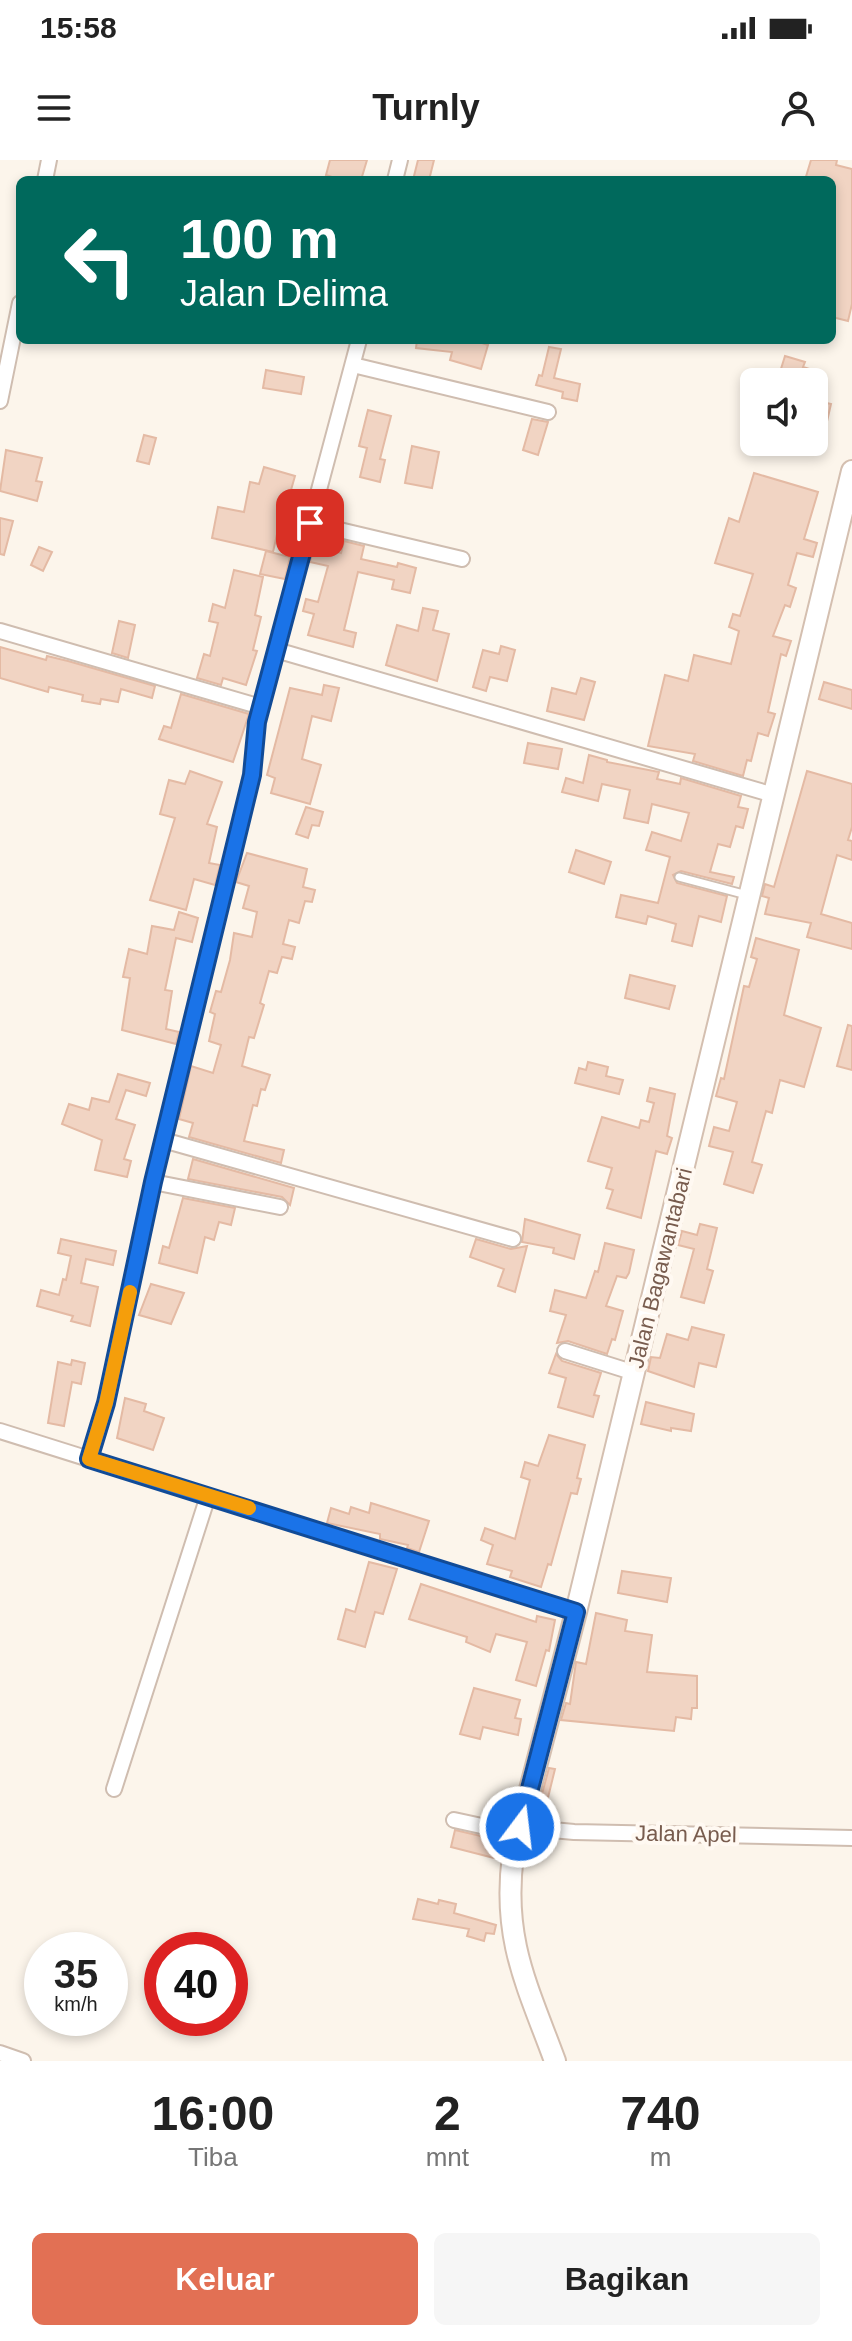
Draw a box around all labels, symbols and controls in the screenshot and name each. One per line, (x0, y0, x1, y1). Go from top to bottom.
text: 15:58 (40, 11, 117, 44)
icon: menu (32, 86, 76, 130)
icon: person (776, 86, 820, 130)
text: Turnly (372, 87, 480, 128)
text: 100 m (180, 207, 339, 270)
icon: left (48, 208, 152, 312)
text: Jalan Delima (180, 273, 388, 314)
map controls (740, 368, 828, 456)
button: sound (740, 368, 828, 456)
pin (276, 489, 344, 557)
icon: arrive (288, 501, 332, 545)
street label: Jalan Bagawantabari (623, 1165, 697, 1371)
position arrow (478, 1785, 562, 1869)
street label: Jalan Apel (635, 1821, 737, 1847)
speed limit sign: 40 (144, 1932, 248, 2036)
text: 35 (54, 1952, 98, 1996)
text: km/h (54, 1993, 98, 2015)
text: 16:00 (151, 2087, 274, 2140)
text: 2 (434, 2087, 461, 2140)
text: 740 (620, 2087, 701, 2140)
text: Tiba (188, 2142, 238, 2172)
text: mnt (426, 2142, 469, 2172)
text: m (650, 2142, 671, 2172)
button: Keluar (32, 2233, 418, 2325)
button: Bagikan (434, 2233, 820, 2325)

